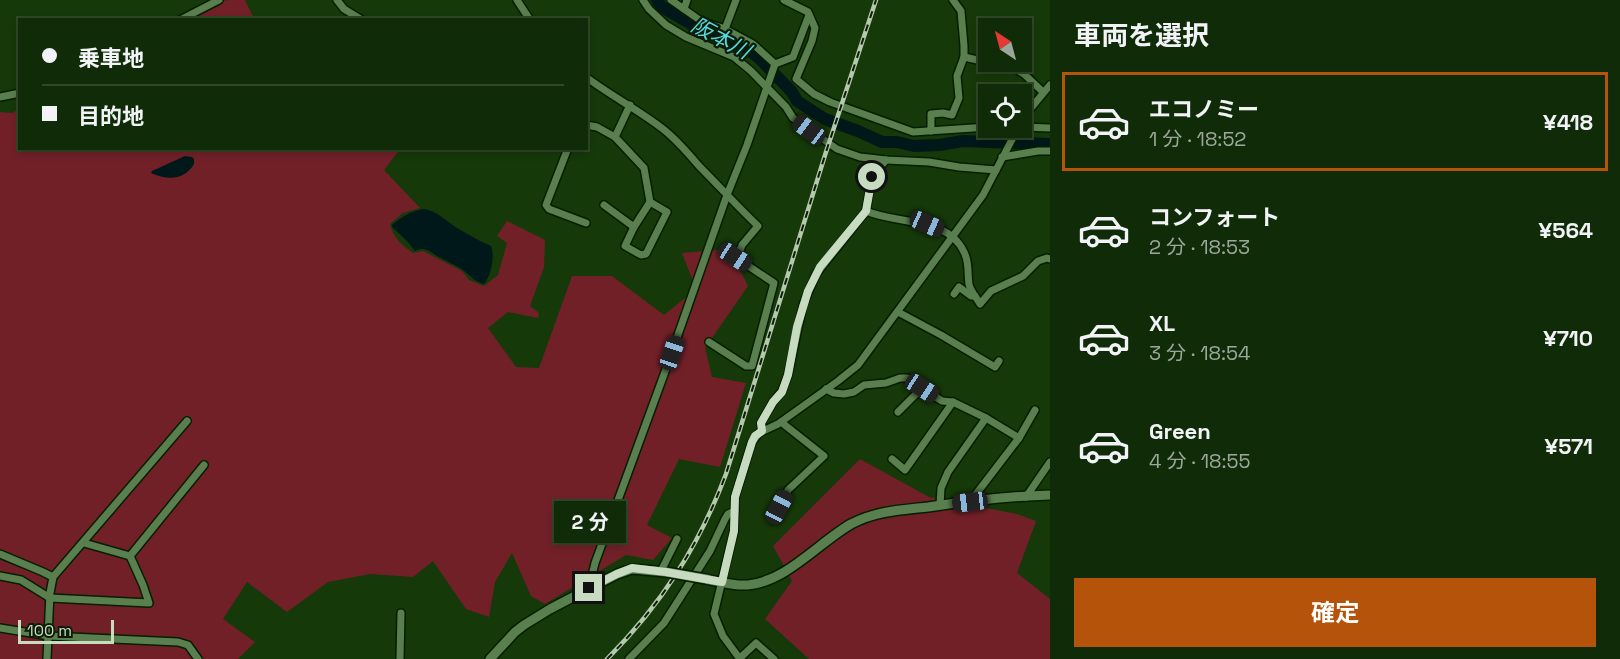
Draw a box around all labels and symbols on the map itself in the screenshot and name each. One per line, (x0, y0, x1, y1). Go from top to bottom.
water label: 阪本川 (687, 11, 757, 66)
north arrow (978, 18, 1032, 72)
car (789, 112, 829, 148)
route start (858, 163, 885, 190)
car (907, 208, 947, 240)
car (715, 240, 755, 274)
car (658, 333, 686, 373)
car (902, 371, 942, 405)
car (763, 487, 795, 527)
car (951, 491, 989, 513)
callout: 2 分 (553, 501, 625, 543)
route end (575, 574, 602, 601)
scale bar (18, 617, 114, 644)

